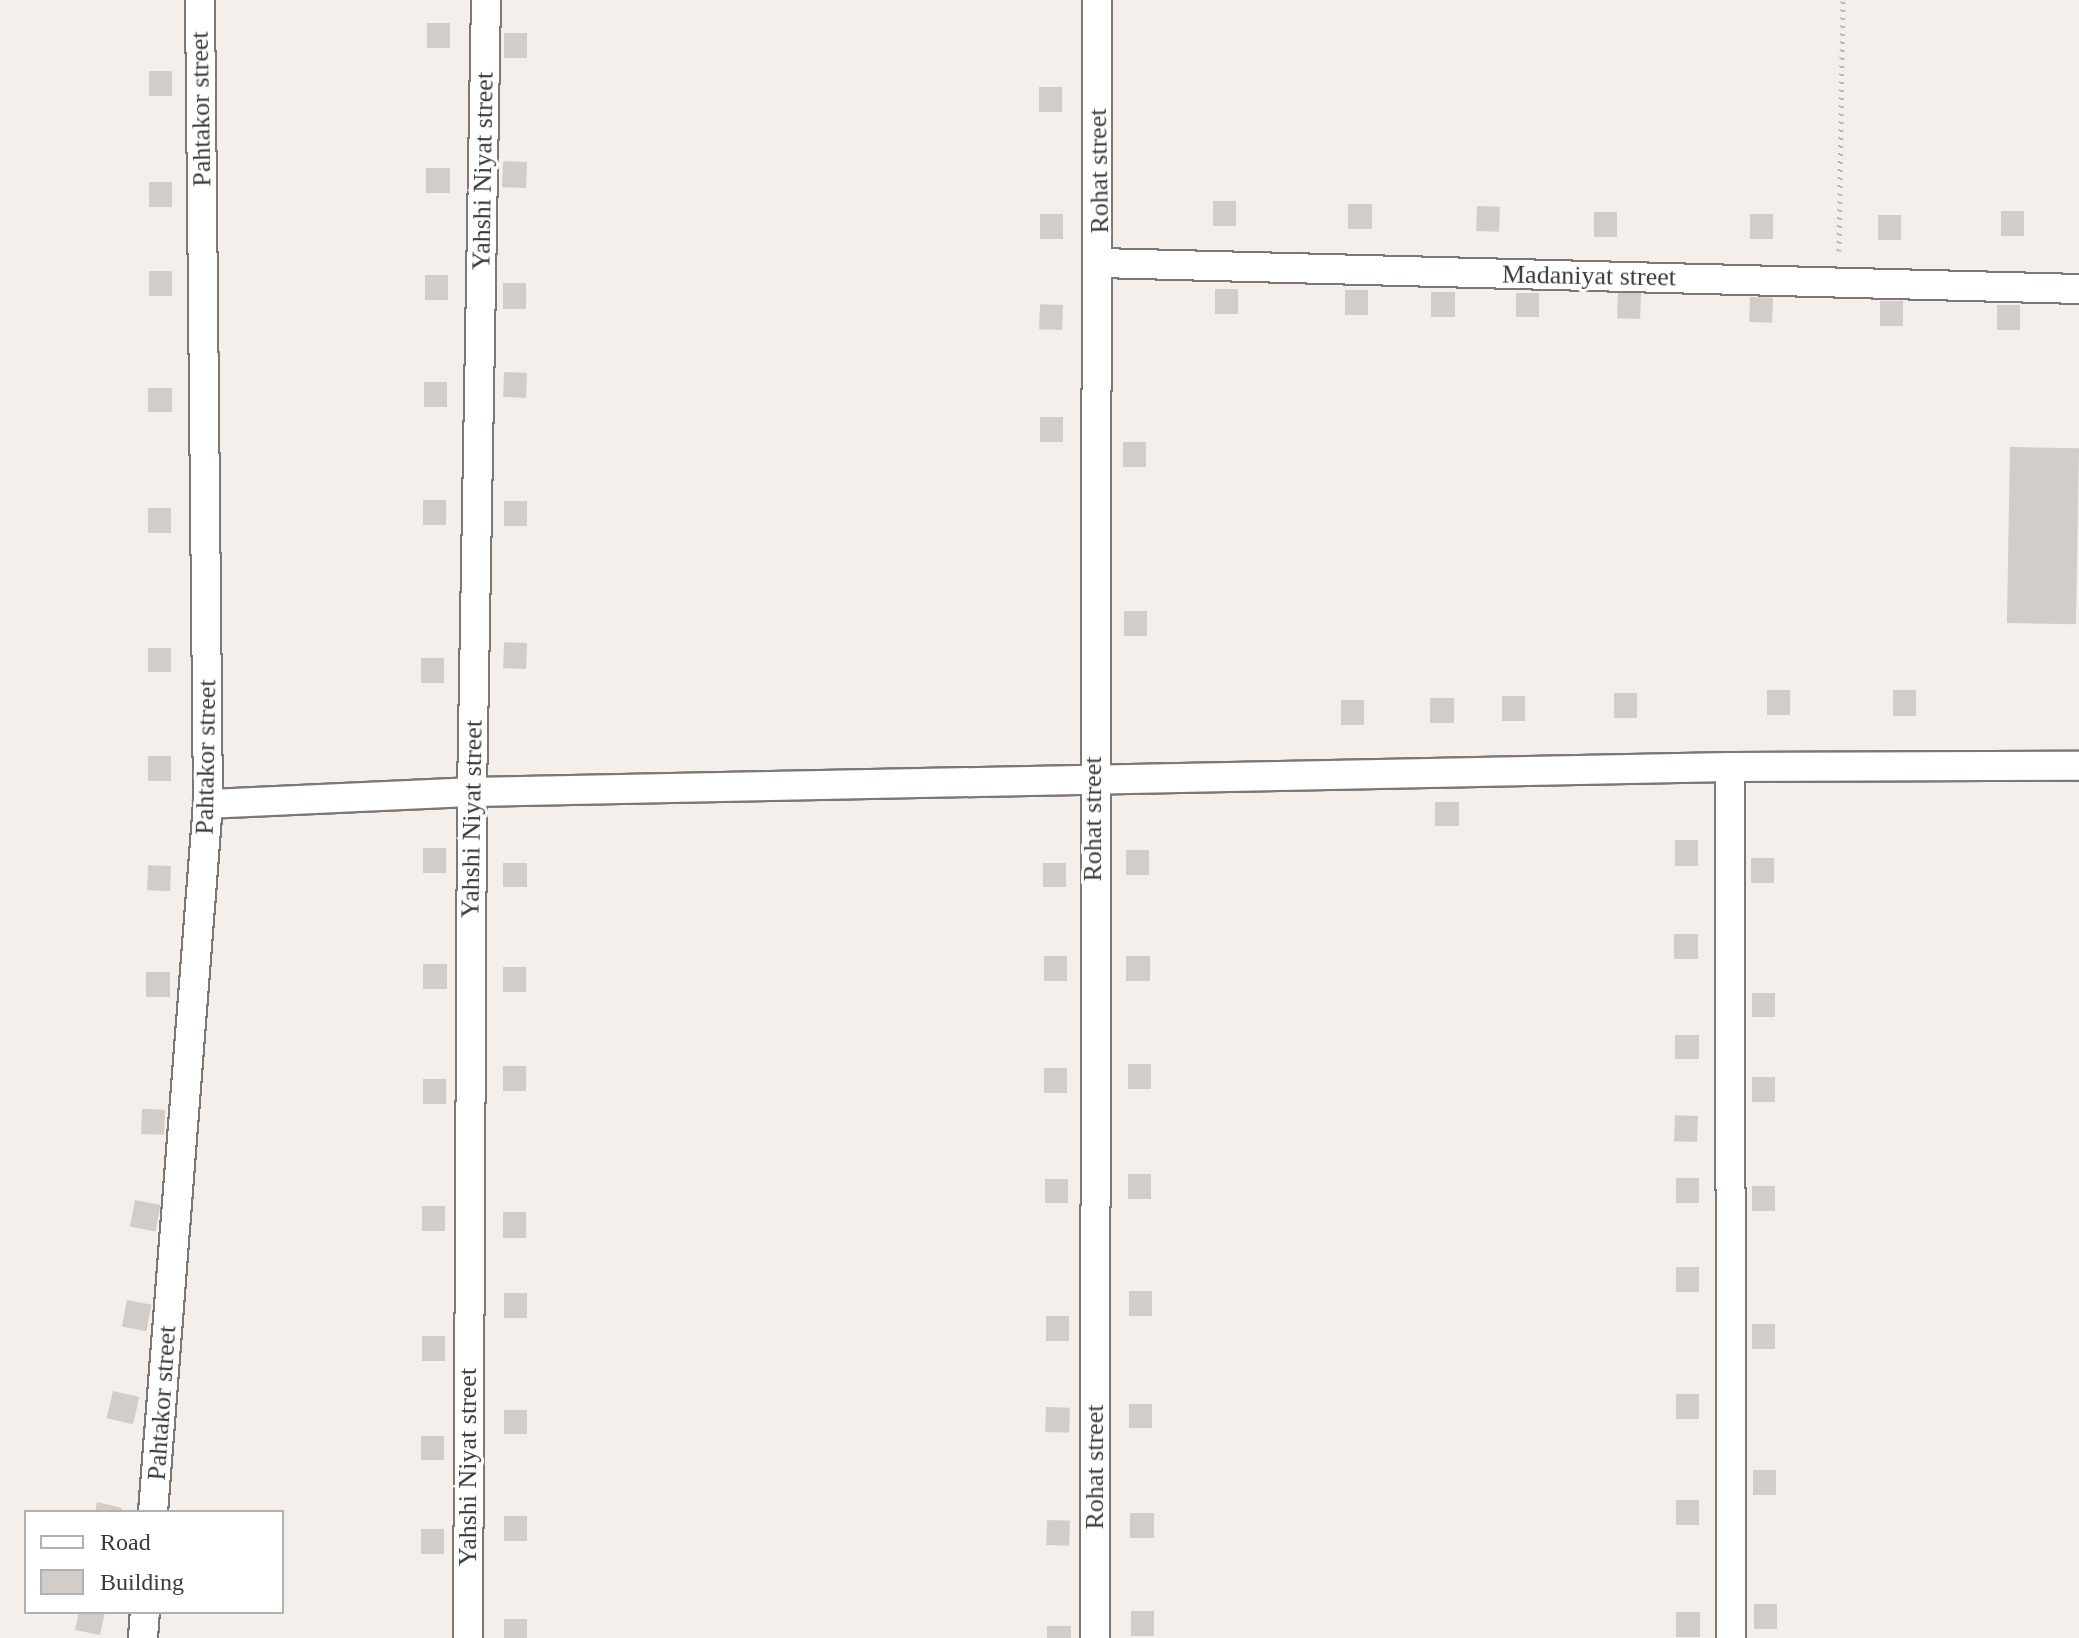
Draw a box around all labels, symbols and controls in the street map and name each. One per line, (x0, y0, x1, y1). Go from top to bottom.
street label: Pahtakor street (184, 31, 218, 187)
street label: Yahshi Niyat street (466, 72, 500, 270)
street label: Rohat street (1082, 108, 1116, 234)
street label: Madaniyat street (1502, 259, 1676, 293)
street label: Pahtakor street (189, 679, 223, 835)
street label: Yahshi Niyat street (455, 720, 489, 918)
street label: Rohat street (1077, 757, 1109, 881)
street label: Pahtakor street (141, 1324, 183, 1482)
street label: Yahshi Niyat street (452, 1368, 484, 1566)
street label: Rohat street (1079, 1405, 1111, 1529)
legend (24, 1510, 284, 1614)
text: Road (100, 1529, 151, 1555)
text: Building (100, 1569, 184, 1595)

